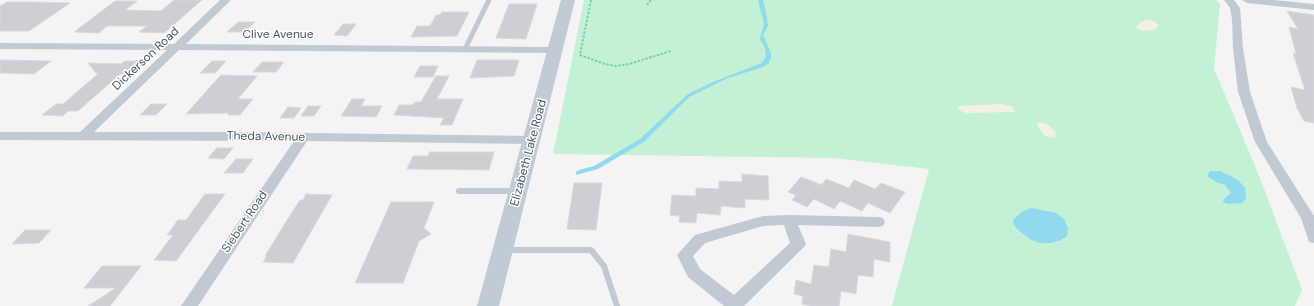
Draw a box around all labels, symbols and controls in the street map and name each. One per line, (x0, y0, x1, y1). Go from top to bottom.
street label: Dickerson Road (110, 24, 182, 94)
street label: Clive Avenue (243, 28, 313, 42)
street label: Elizabeth Lake Road (508, 98, 550, 208)
street label: Theda Avenue (227, 129, 305, 145)
street label: Siebert Road (219, 188, 271, 256)

